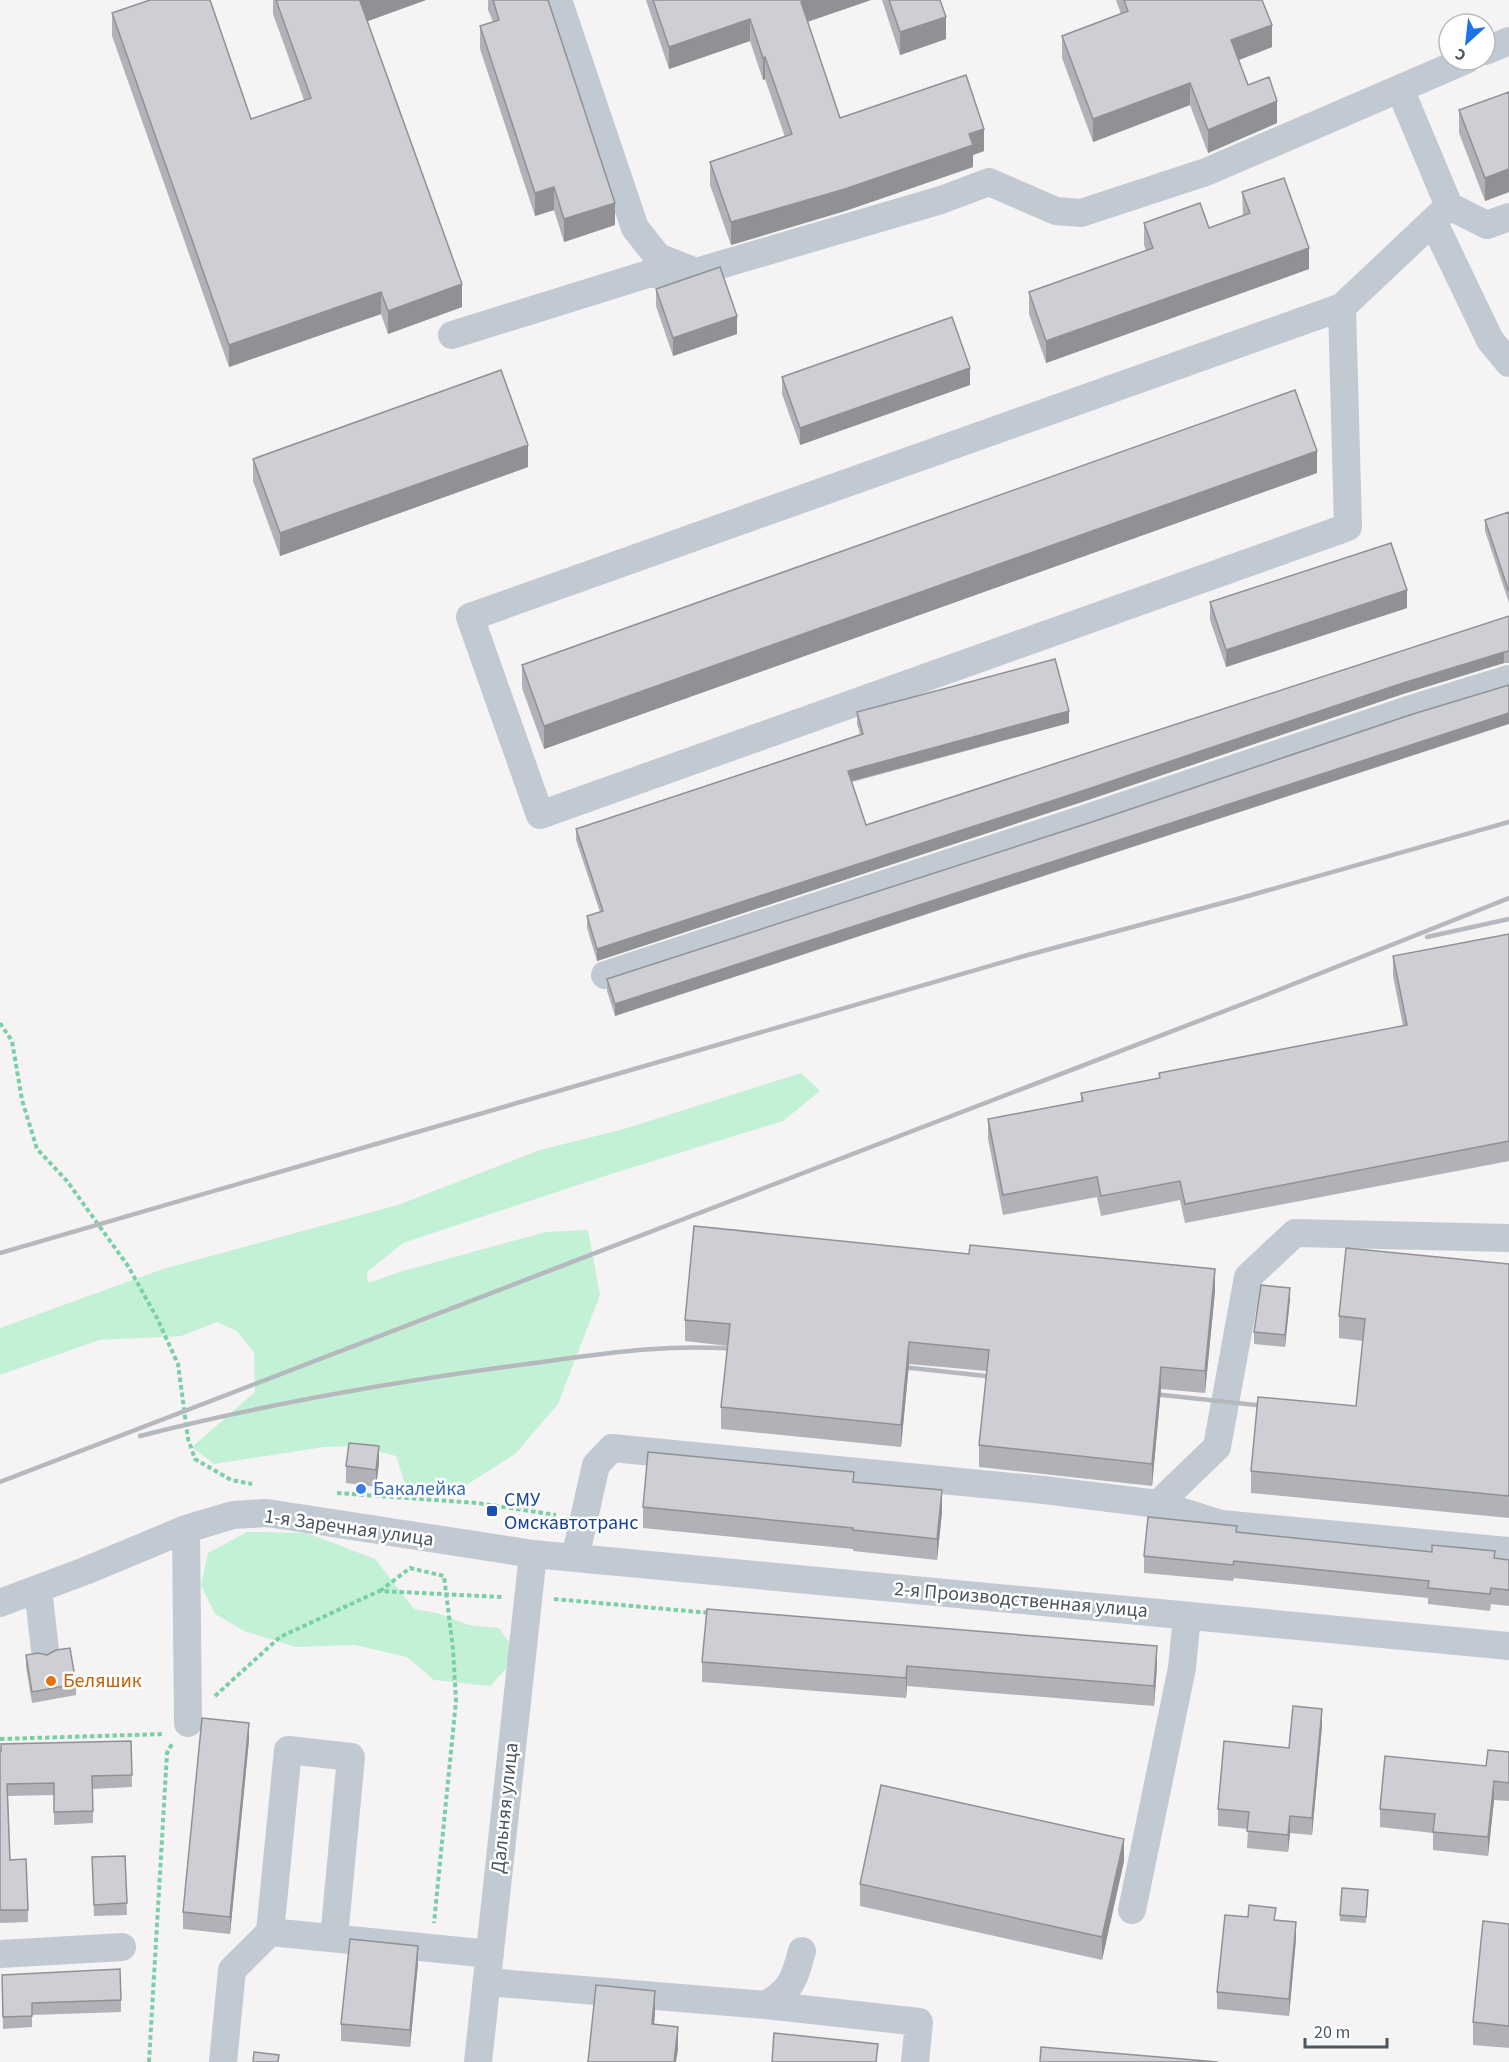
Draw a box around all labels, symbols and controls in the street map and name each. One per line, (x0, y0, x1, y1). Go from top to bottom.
north arrow (1437, 12, 1497, 72)
text: С (1452, 43, 1470, 66)
place label: Бакалейка (373, 1475, 466, 1503)
marker: Бакалейка (354, 1482, 368, 1496)
place label: СМУ Омскавтотранс (504, 1486, 638, 1537)
street label: 1-я Заречная улица (263, 1502, 435, 1554)
marker: СМУ Омскавтотранс (485, 1504, 499, 1518)
street label: 2-я Производственная улица (893, 1575, 1149, 1625)
place label: Беляшик (63, 1667, 142, 1695)
marker: Беляшик (44, 1674, 58, 1688)
street label: Дальняя улица (484, 1741, 526, 1875)
scale bar (1305, 2011, 1388, 2049)
text: 20 m (1314, 2020, 1350, 2045)

